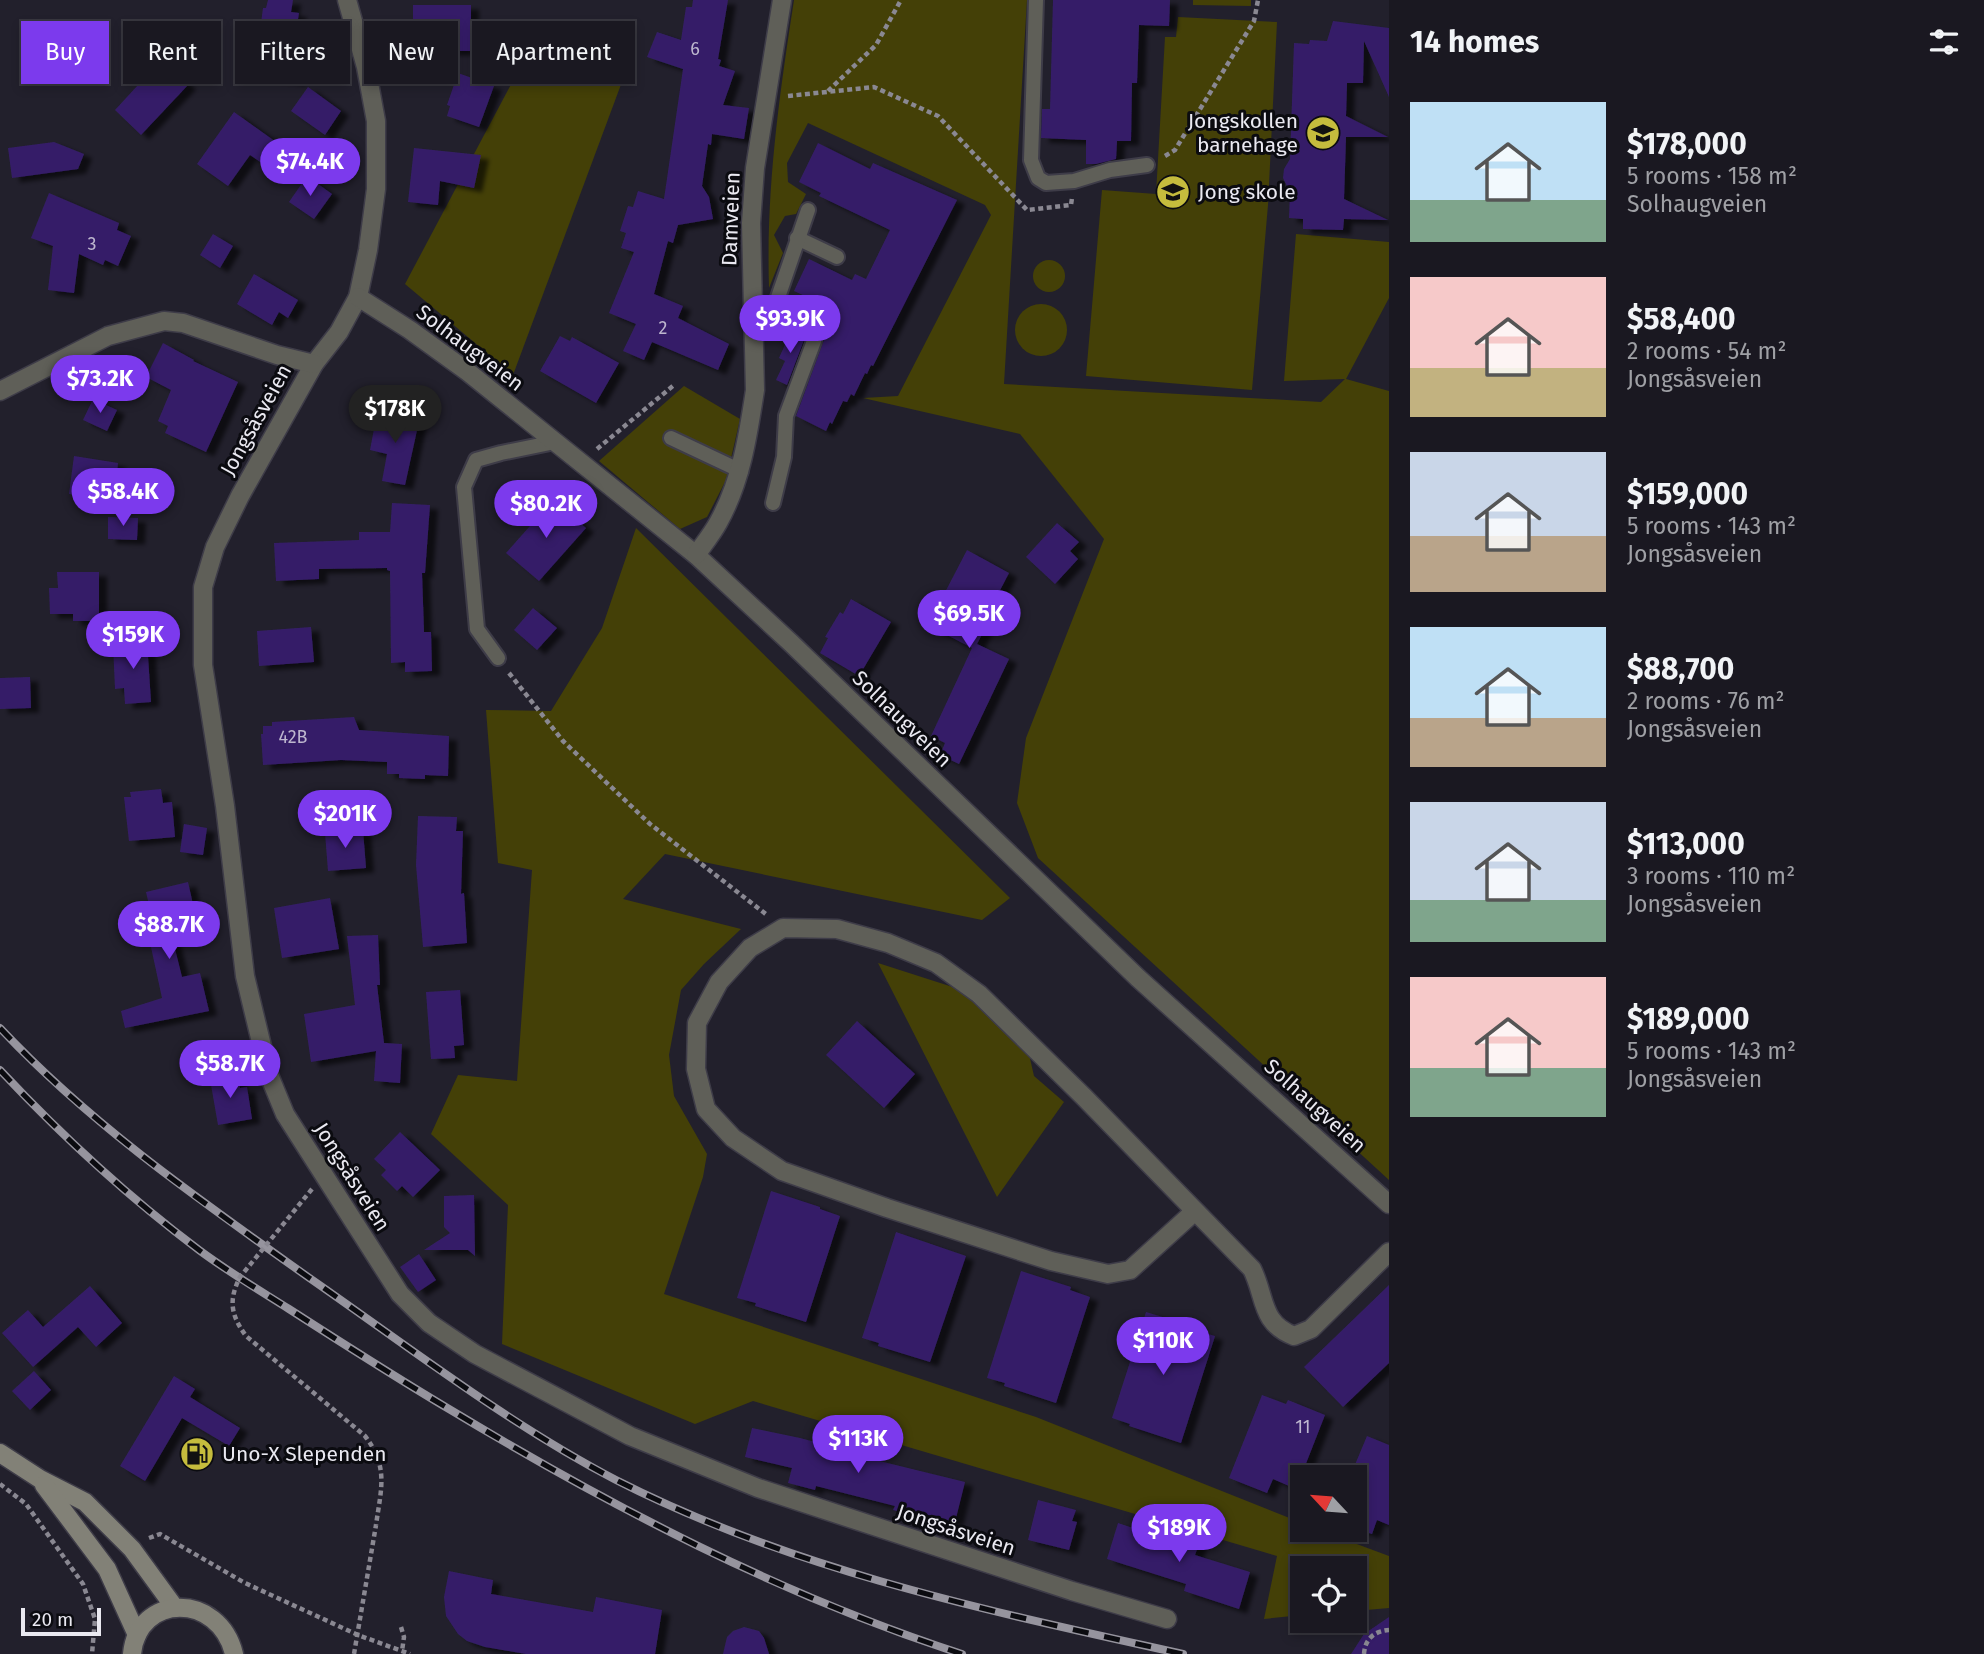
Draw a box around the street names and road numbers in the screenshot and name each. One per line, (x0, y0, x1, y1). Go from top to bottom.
street label: Damveien (716, 172, 746, 266)
street label: Solhaugveien (411, 299, 529, 397)
street label: Jongsåsveien (215, 360, 297, 480)
street label: Solhaugveien (847, 665, 957, 773)
street label: Solhaugveien (1259, 1053, 1371, 1159)
street label: Jongsåsveien (308, 1118, 396, 1236)
street label: Jongsåsveien (893, 1499, 1019, 1561)

